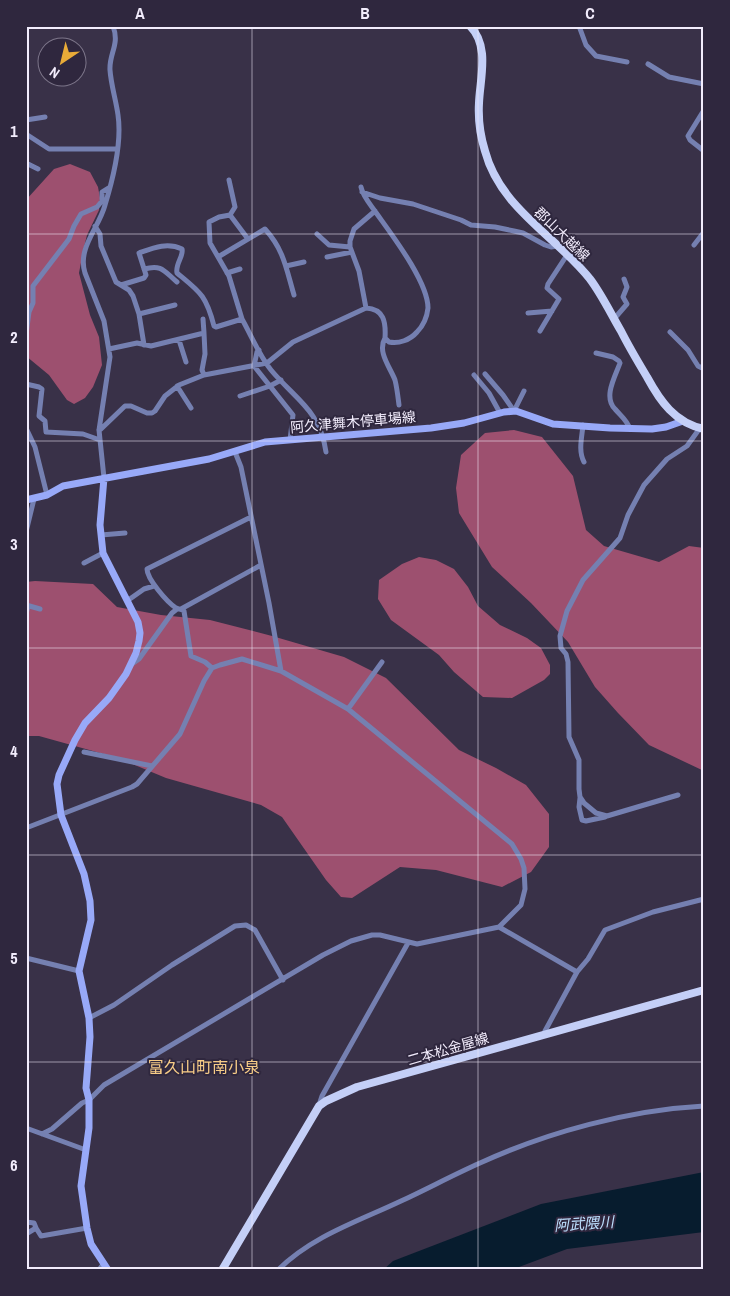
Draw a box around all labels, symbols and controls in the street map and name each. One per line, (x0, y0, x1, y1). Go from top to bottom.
text: A (135, 2, 145, 24)
text: B (360, 2, 370, 24)
text: C (585, 2, 595, 24)
north arrow (38, 38, 88, 88)
text: N (46, 63, 63, 82)
text: 1 (10, 120, 18, 142)
street label: 郡山大越線 (531, 203, 593, 265)
text: 2 (10, 326, 18, 348)
street label: 阿久津舞木停車場線 (289, 408, 417, 436)
text: 3 (10, 533, 18, 555)
text: 4 (10, 740, 18, 762)
text: 5 (10, 947, 18, 969)
street label: 二本松金屋線 (405, 1029, 491, 1069)
district label: 富久山町南小泉 (148, 1056, 260, 1078)
text: 6 (10, 1154, 18, 1176)
water label: 阿武隈川 (553, 1211, 617, 1236)

